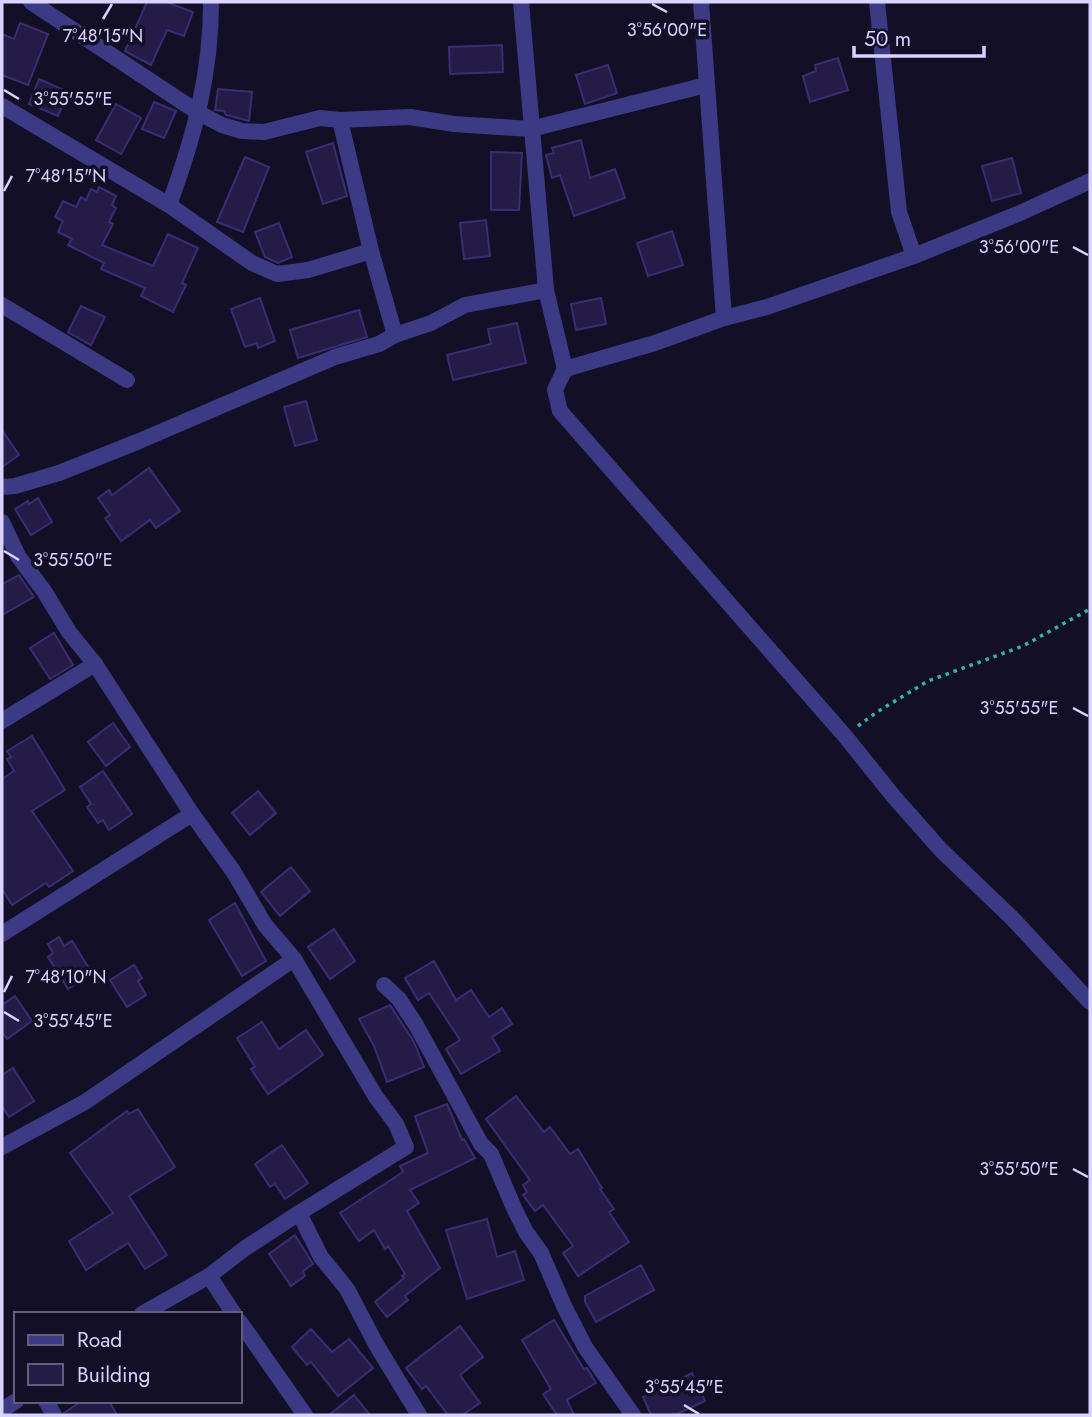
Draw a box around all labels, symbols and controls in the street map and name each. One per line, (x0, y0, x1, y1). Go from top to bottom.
scale bar (854, 14, 984, 58)
text: 3°56'00"E (627, 17, 707, 43)
text: 7°48'15"N (63, 23, 143, 49)
text: 50 m (864, 24, 911, 54)
text: 3°55'55"E (34, 86, 112, 112)
text: 7°48'15"N (26, 163, 106, 189)
text: 3°56'00"E (979, 234, 1059, 260)
text: 3°55'50"E (33, 547, 113, 573)
text: 3°55'55"E (980, 695, 1058, 721)
text: 7°48'10"N (25, 964, 107, 990)
text: 3°55'45"E (33, 1008, 113, 1034)
text: 3°55'50"E (979, 1156, 1059, 1182)
legend (14, 1312, 242, 1403)
text: Road (77, 1325, 122, 1355)
text: Building (77, 1360, 150, 1390)
text: 3°55'45"E (644, 1374, 724, 1400)

